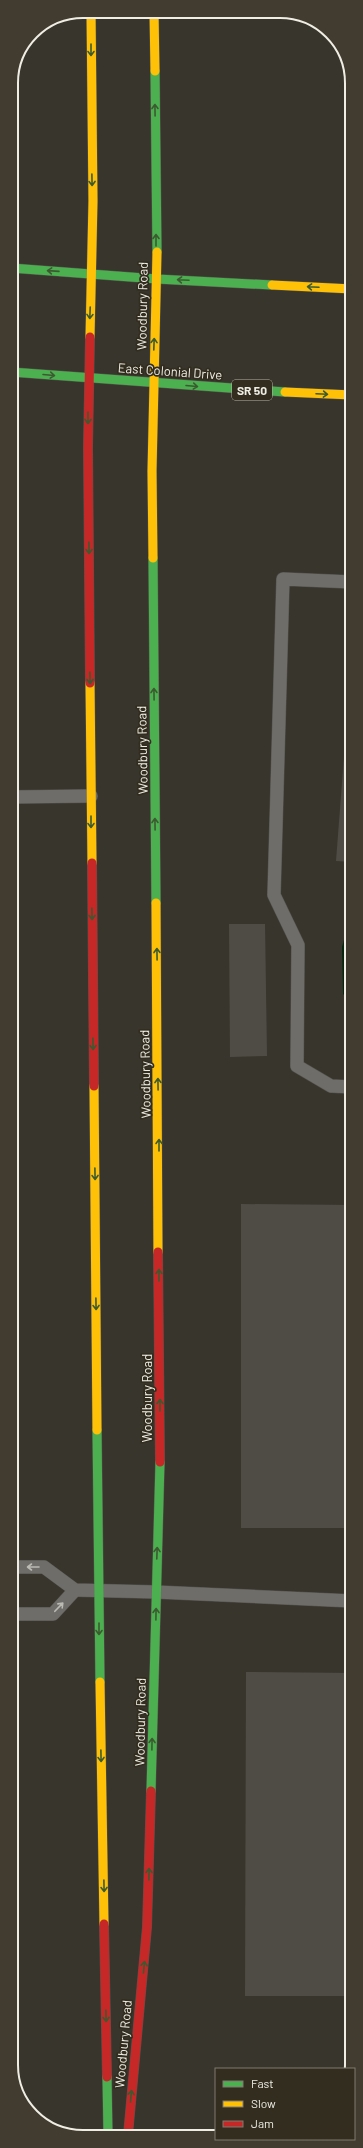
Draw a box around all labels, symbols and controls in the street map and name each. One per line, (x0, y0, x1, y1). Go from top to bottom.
one-way arrow (87, 43, 95, 56)
one-way arrow (151, 104, 159, 117)
one-way arrow (88, 173, 96, 186)
one-way arrow (152, 234, 160, 247)
street label: Woodbury Road (133, 262, 151, 350)
one-way arrow (47, 268, 60, 275)
one-way arrow (177, 276, 190, 284)
one-way arrow (307, 283, 320, 291)
one-way arrow (87, 306, 94, 319)
one-way arrow (151, 338, 158, 351)
street label: East Colonial Drive (117, 359, 223, 383)
one-way arrow (42, 372, 55, 379)
road number: SR 50 (232, 380, 272, 400)
one-way arrow (185, 382, 198, 389)
one-way arrow (315, 390, 328, 397)
one-way arrow (84, 411, 92, 424)
one-way arrow (85, 541, 92, 554)
one-way arrow (86, 671, 94, 684)
one-way arrow (150, 688, 158, 701)
street label: Woodbury Road (133, 706, 151, 794)
one-way arrow (87, 815, 95, 828)
one-way arrow (151, 818, 159, 831)
one-way arrow (88, 907, 96, 920)
one-way arrow (153, 948, 161, 961)
street label: Woodbury Road (136, 1030, 154, 1118)
one-way arrow (89, 1037, 97, 1050)
one-way arrow (154, 1078, 162, 1091)
one-way arrow (155, 1139, 163, 1152)
one-way arrow (91, 1167, 99, 1180)
one-way arrow (155, 1269, 163, 1282)
one-way arrow (92, 1297, 100, 1310)
street label: Woodbury Road (139, 1354, 155, 1442)
one-way arrow (156, 1399, 164, 1412)
one-way arrow (153, 1547, 161, 1560)
one-way arrow (27, 1563, 40, 1571)
one-way arrow (54, 1602, 64, 1612)
one-way arrow (152, 1608, 159, 1621)
one-way arrow (95, 1622, 103, 1635)
street label: Woodbury Road (131, 1678, 149, 1766)
one-way arrow (148, 1738, 156, 1751)
one-way arrow (97, 1749, 105, 1762)
one-way arrow (145, 1868, 153, 1881)
one-way arrow (100, 1879, 108, 1892)
one-way arrow (140, 1961, 147, 1974)
street label: Woodbury Road (111, 1999, 135, 2089)
one-way arrow (102, 2009, 110, 2022)
legend (215, 2068, 355, 2140)
text: Fast (251, 2076, 274, 2090)
one-way arrow (128, 2090, 135, 2103)
text: Slow (251, 2096, 276, 2110)
text: Jam (251, 2116, 274, 2130)

